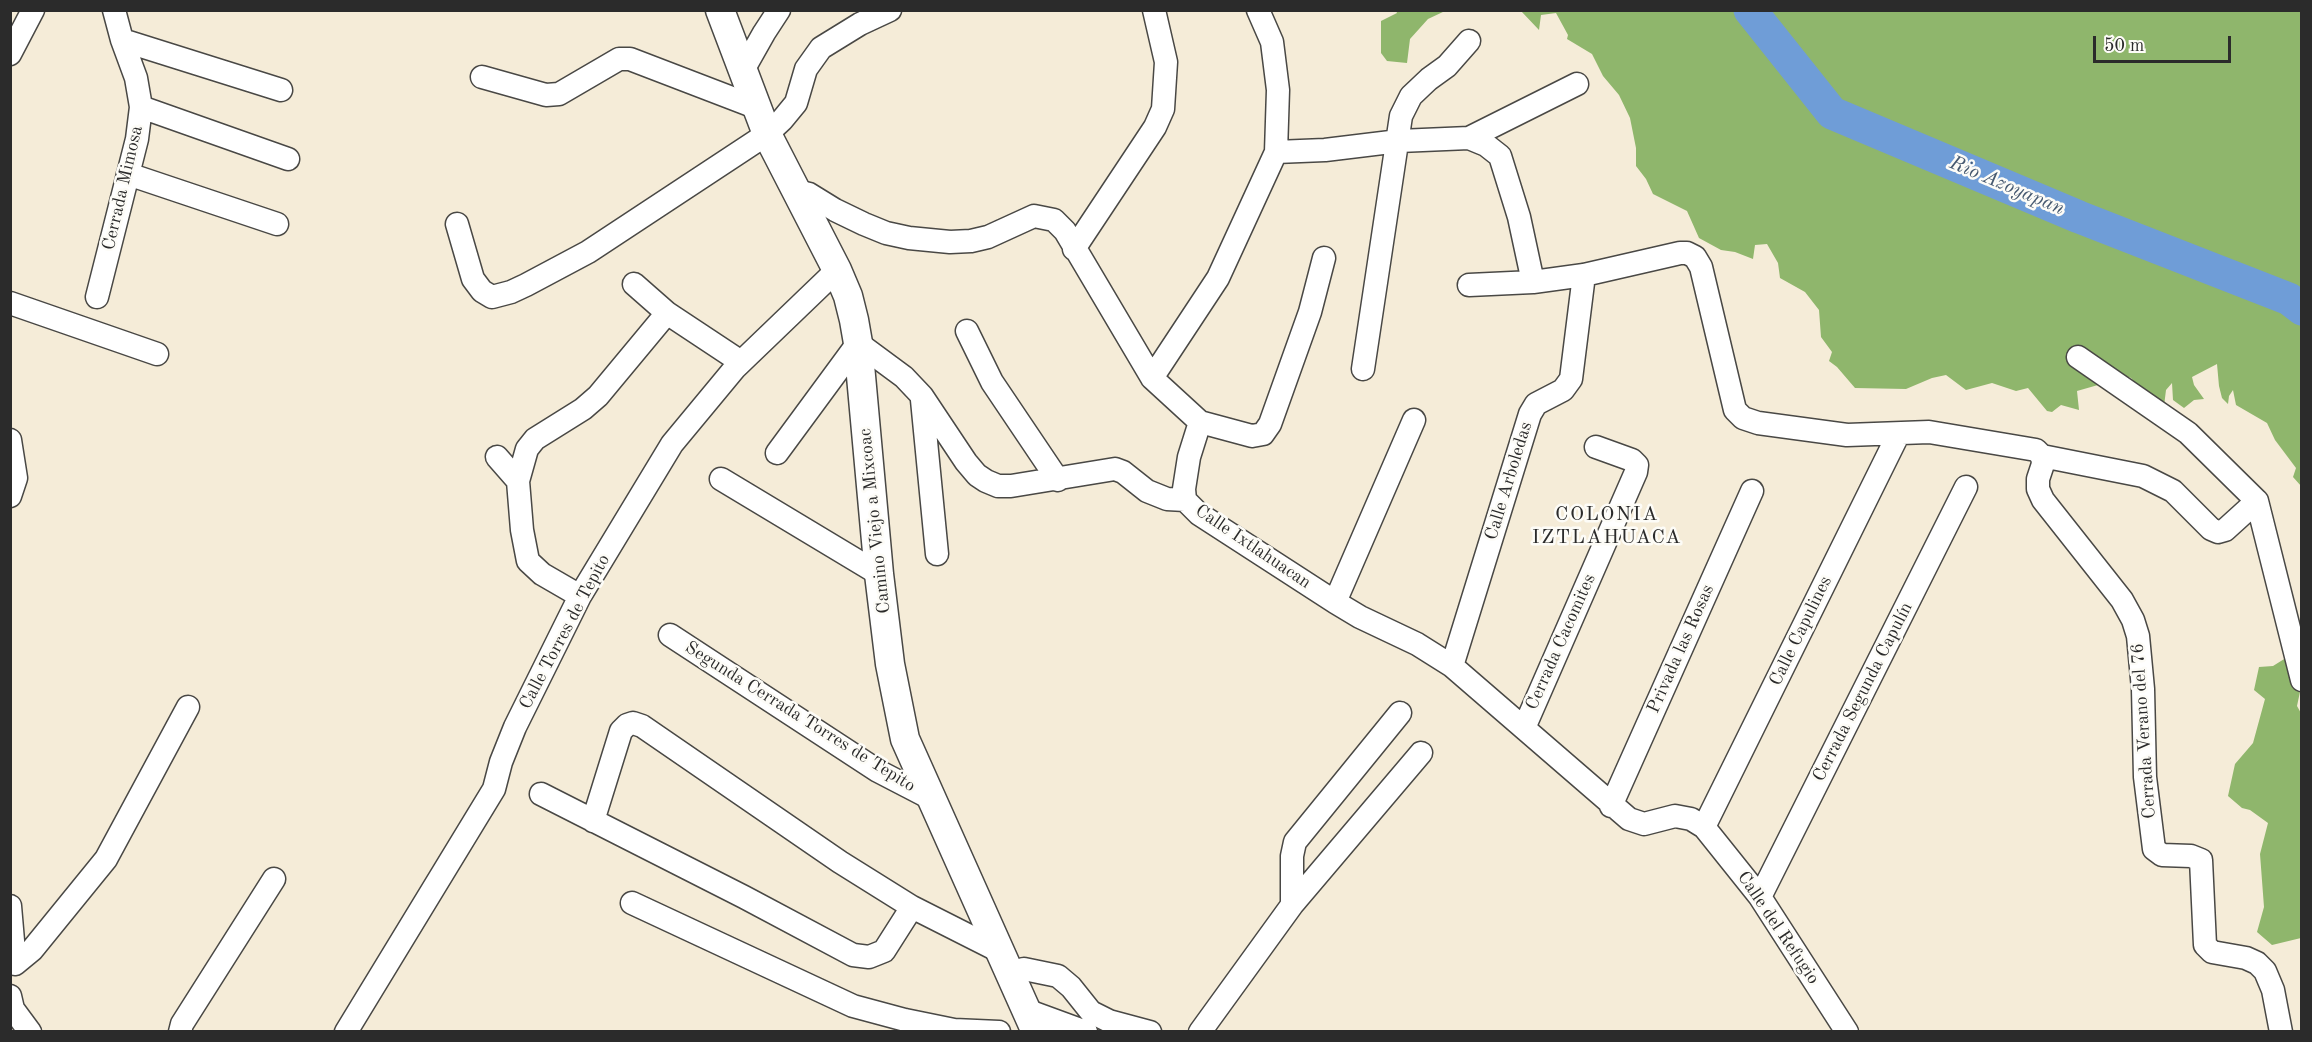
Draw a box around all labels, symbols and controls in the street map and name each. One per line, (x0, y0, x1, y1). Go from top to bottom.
scale bar (2096, 24, 2234, 62)
text: 50 m (2104, 37, 2144, 55)
street label: Cerrada Mimosa (98, 124, 148, 252)
water label: Rio Azoyapan (1946, 151, 2068, 221)
street label: Calle Arboledas (1481, 419, 1537, 543)
street label: Camino Viejo a Mixcoac (855, 427, 895, 615)
street label: Calle Ixtlahuacan (1191, 500, 1315, 594)
district label: COLONIA IZTLAHUACA (1532, 503, 1682, 550)
street label: Calle Torres de Tepito (515, 551, 615, 713)
street label: Cerrada Cacomites (1521, 571, 1601, 713)
street label: Calle Capulines (1765, 573, 1837, 689)
street label: Privada las Rosas (1643, 581, 1719, 717)
street label: Cerrada Segunda Capulín (1808, 599, 1918, 785)
street label: Segunda Cerrada Torres de Tepito (681, 637, 919, 797)
street label: Cerrada Verano del 76 (2127, 642, 2161, 820)
street label: Calle del Refugio (1732, 867, 1824, 989)

